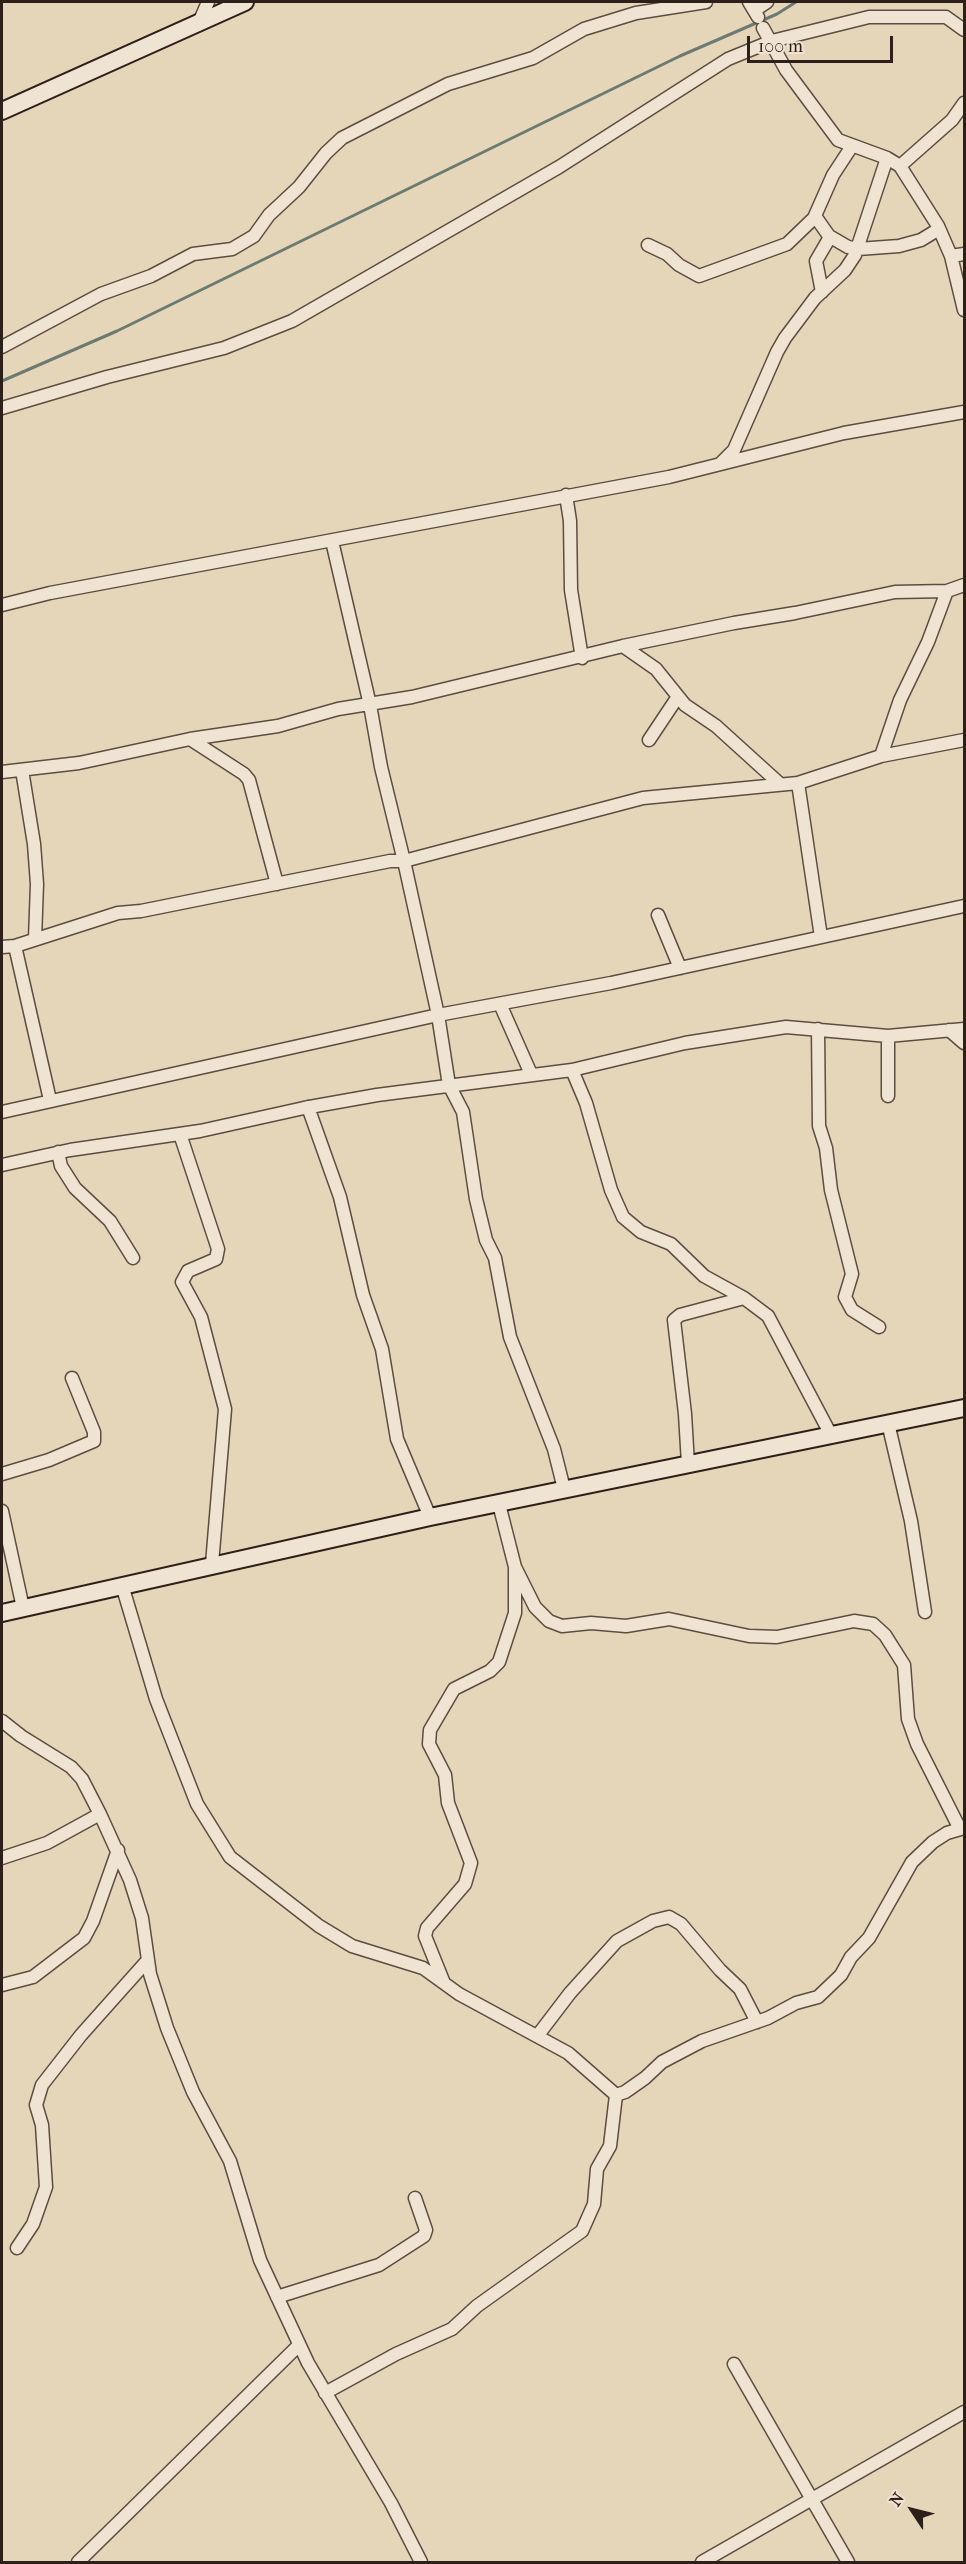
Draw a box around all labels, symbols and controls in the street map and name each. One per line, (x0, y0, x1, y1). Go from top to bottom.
scale bar (750, 24, 896, 62)
text: 100 m (758, 36, 803, 57)
north arrow (882, 2480, 942, 2540)
text: N (886, 2489, 908, 2510)

